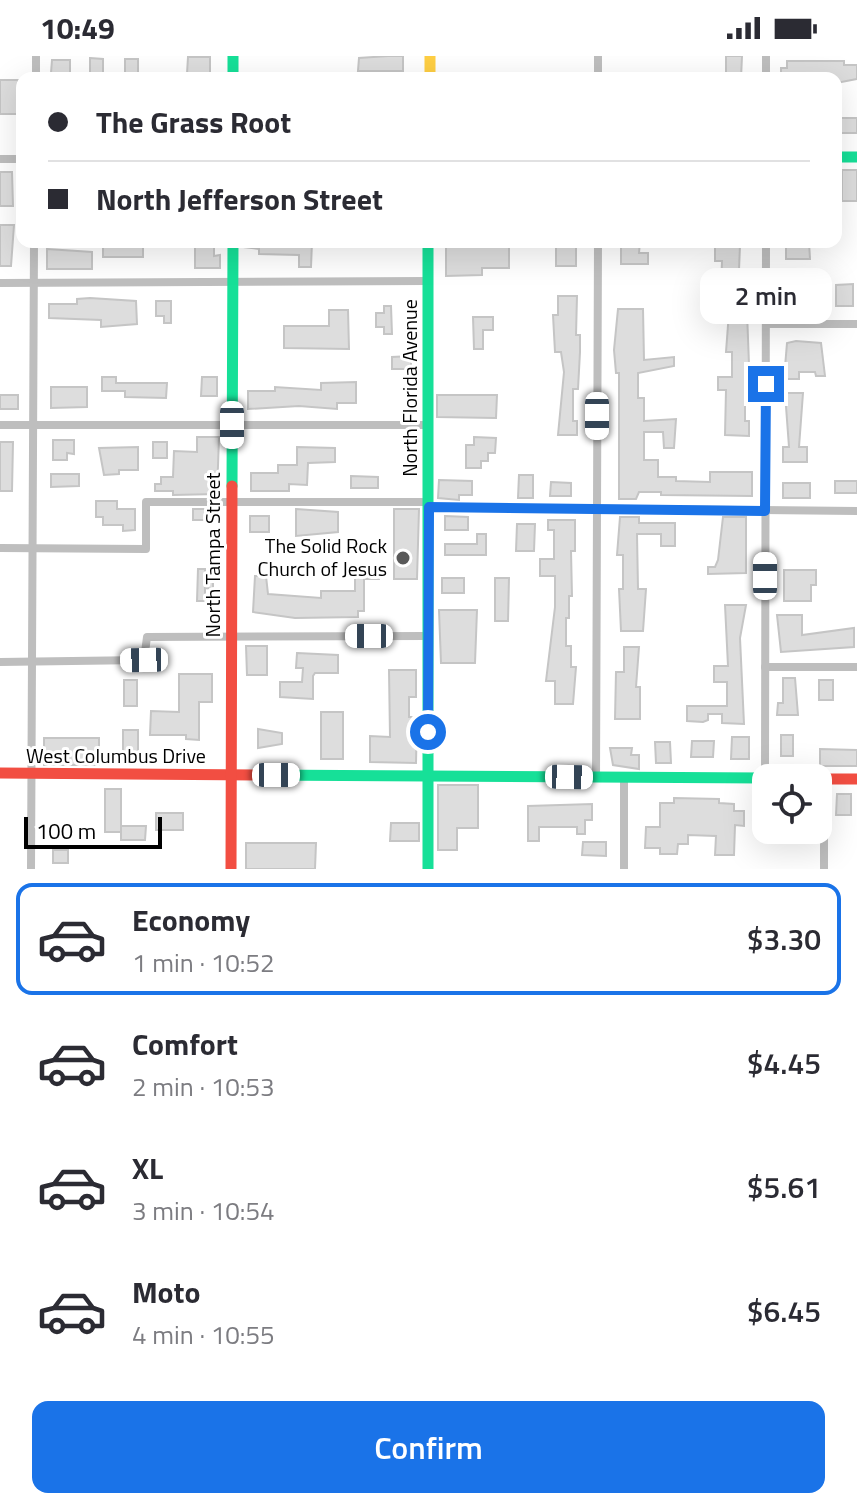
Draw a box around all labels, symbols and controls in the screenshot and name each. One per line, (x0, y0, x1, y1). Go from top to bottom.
text: 10:49 (40, 5, 115, 51)
text: The Grass Root (96, 99, 291, 145)
text: North Jefferson Street (96, 176, 383, 222)
callout: 2 min (700, 268, 832, 324)
text: 2 min (735, 276, 797, 315)
street label: North Florida Avenue (394, 299, 425, 477)
route end (748, 366, 784, 402)
car (585, 392, 609, 440)
car (220, 401, 244, 449)
street label: North Tampa Street (197, 472, 228, 638)
place label: The Solid Rock Church of Jesus (258, 530, 387, 584)
marker: The Solid Rock Church of Jesus (394, 549, 412, 567)
car (753, 552, 777, 600)
car (345, 624, 393, 648)
car (120, 648, 168, 672)
route start (410, 714, 446, 750)
street label: West Columbus Drive (26, 740, 206, 771)
car (252, 763, 300, 787)
map controls (752, 764, 832, 844)
button: locate (752, 764, 832, 844)
car (545, 765, 593, 789)
scale bar (24, 813, 162, 849)
text: 100 m (36, 814, 96, 848)
text: Economy (132, 897, 250, 943)
icon: car (36, 903, 108, 975)
text: $3.30 (747, 916, 821, 962)
text: 1 min · 10:52 (132, 943, 275, 982)
text: Comfort (132, 1021, 238, 1067)
icon: car (36, 1027, 108, 1099)
text: $4.45 (747, 1040, 821, 1086)
text: 2 min · 10:53 (132, 1067, 275, 1106)
text: XL (132, 1145, 163, 1191)
icon: car (36, 1151, 108, 1223)
text: $5.61 (747, 1164, 821, 1210)
text: 3 min · 10:54 (132, 1191, 275, 1230)
text: Moto (132, 1269, 200, 1315)
icon: car (36, 1275, 108, 1347)
text: $6.45 (747, 1288, 821, 1334)
text: 4 min · 10:55 (132, 1315, 275, 1354)
button: Confirm (32, 1401, 825, 1493)

